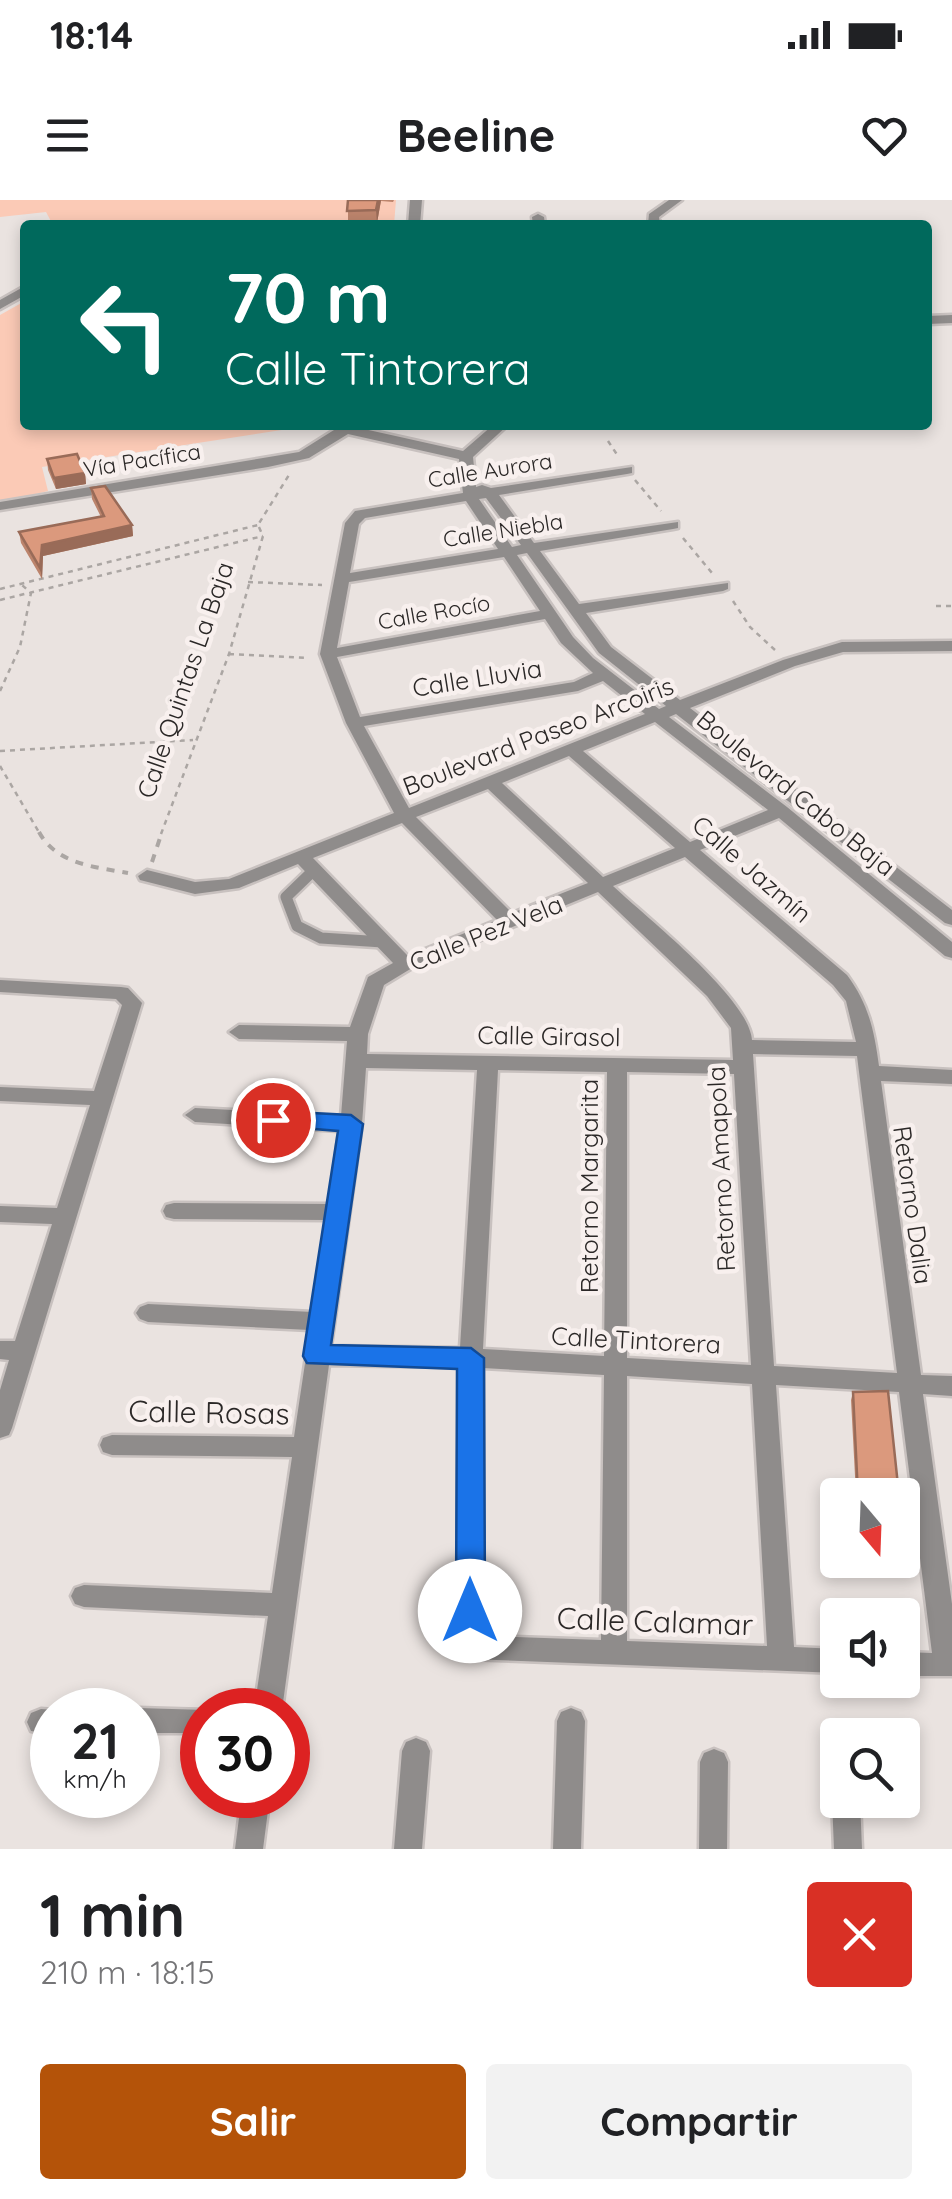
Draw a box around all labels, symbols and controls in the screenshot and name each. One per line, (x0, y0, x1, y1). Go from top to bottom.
text: 18:14 (50, 11, 133, 59)
text: Beeline (397, 107, 555, 163)
icon: menu (40, 108, 95, 163)
icon: heart (857, 108, 912, 163)
text: 70 m (225, 253, 391, 341)
icon: left (60, 260, 190, 390)
text: Calle Tintorera (225, 340, 530, 396)
street label: Vía Pacífica (81, 437, 203, 483)
street label: Calle Aurora (426, 446, 554, 494)
street label: Calle Niebla (441, 507, 565, 553)
street label: Calle Quintas La Baja (130, 558, 240, 802)
street label: Calle Rocío (376, 588, 492, 636)
street label: Calle Lluvia (410, 652, 544, 703)
street label: Boulevard Paseo Arcoiris (398, 670, 678, 802)
street label: Boulevard Cabo Baja (691, 703, 902, 882)
street label: Calle Jazmín (686, 808, 818, 929)
street label: Calle Pez Vela (405, 888, 567, 977)
street label: Calle Girasol (477, 1019, 621, 1052)
street label: Retorno Amapola (700, 1066, 741, 1272)
pin (231, 1078, 316, 1163)
street label: Retorno Margarita (573, 1079, 604, 1293)
icon: arrive (246, 1093, 301, 1148)
street label: Retorno Dalia (887, 1124, 940, 1286)
street label: Calle Tintorera (550, 1320, 722, 1359)
street label: Calle Rosas (128, 1392, 290, 1432)
north arrow (820, 1478, 920, 1578)
map controls (820, 1478, 920, 1818)
position arrow (418, 1559, 522, 1663)
button: sound (820, 1598, 920, 1698)
street label: Calle Calamar (556, 1599, 754, 1643)
speed limit sign: 30 (180, 1688, 310, 1818)
text: 21 (71, 1709, 119, 1772)
button: search (820, 1718, 920, 1818)
text: km/h (63, 1763, 127, 1794)
text: 1 min (40, 1877, 185, 1952)
button: close (807, 1882, 912, 1987)
text: 210 m · 18:15 (40, 1952, 215, 1992)
button: Salir (40, 2064, 466, 2179)
button: Compartir (486, 2064, 912, 2179)

